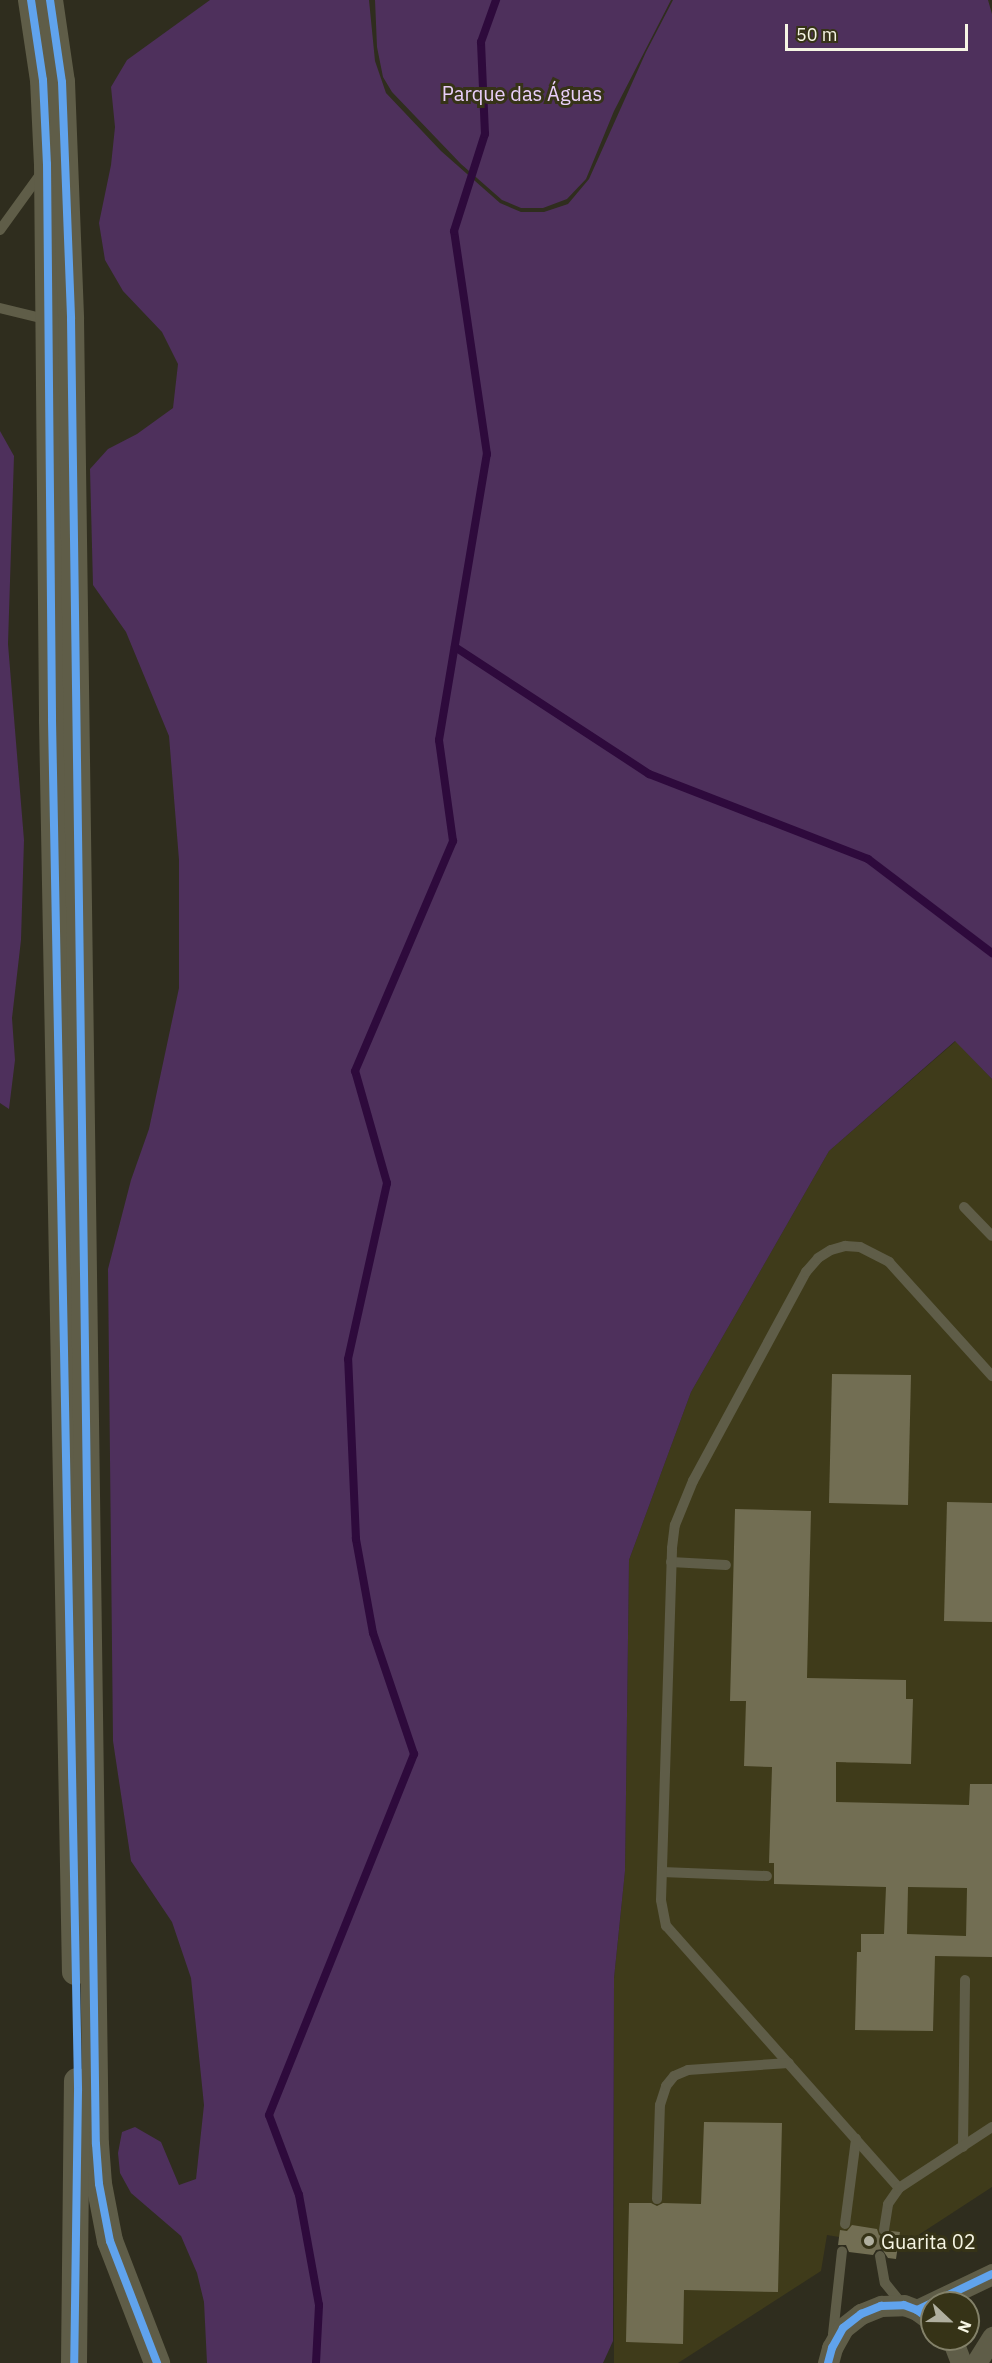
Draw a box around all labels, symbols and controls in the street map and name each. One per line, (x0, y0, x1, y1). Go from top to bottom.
scale bar (788, 12, 971, 50)
text: 50 m (796, 23, 838, 46)
park label: Parque das Águas (442, 81, 602, 105)
place label: Guarita 02 (881, 2229, 976, 2253)
marker: Guarita 02 (862, 2234, 876, 2248)
north arrow (920, 2291, 980, 2351)
text: N (953, 2318, 976, 2336)

